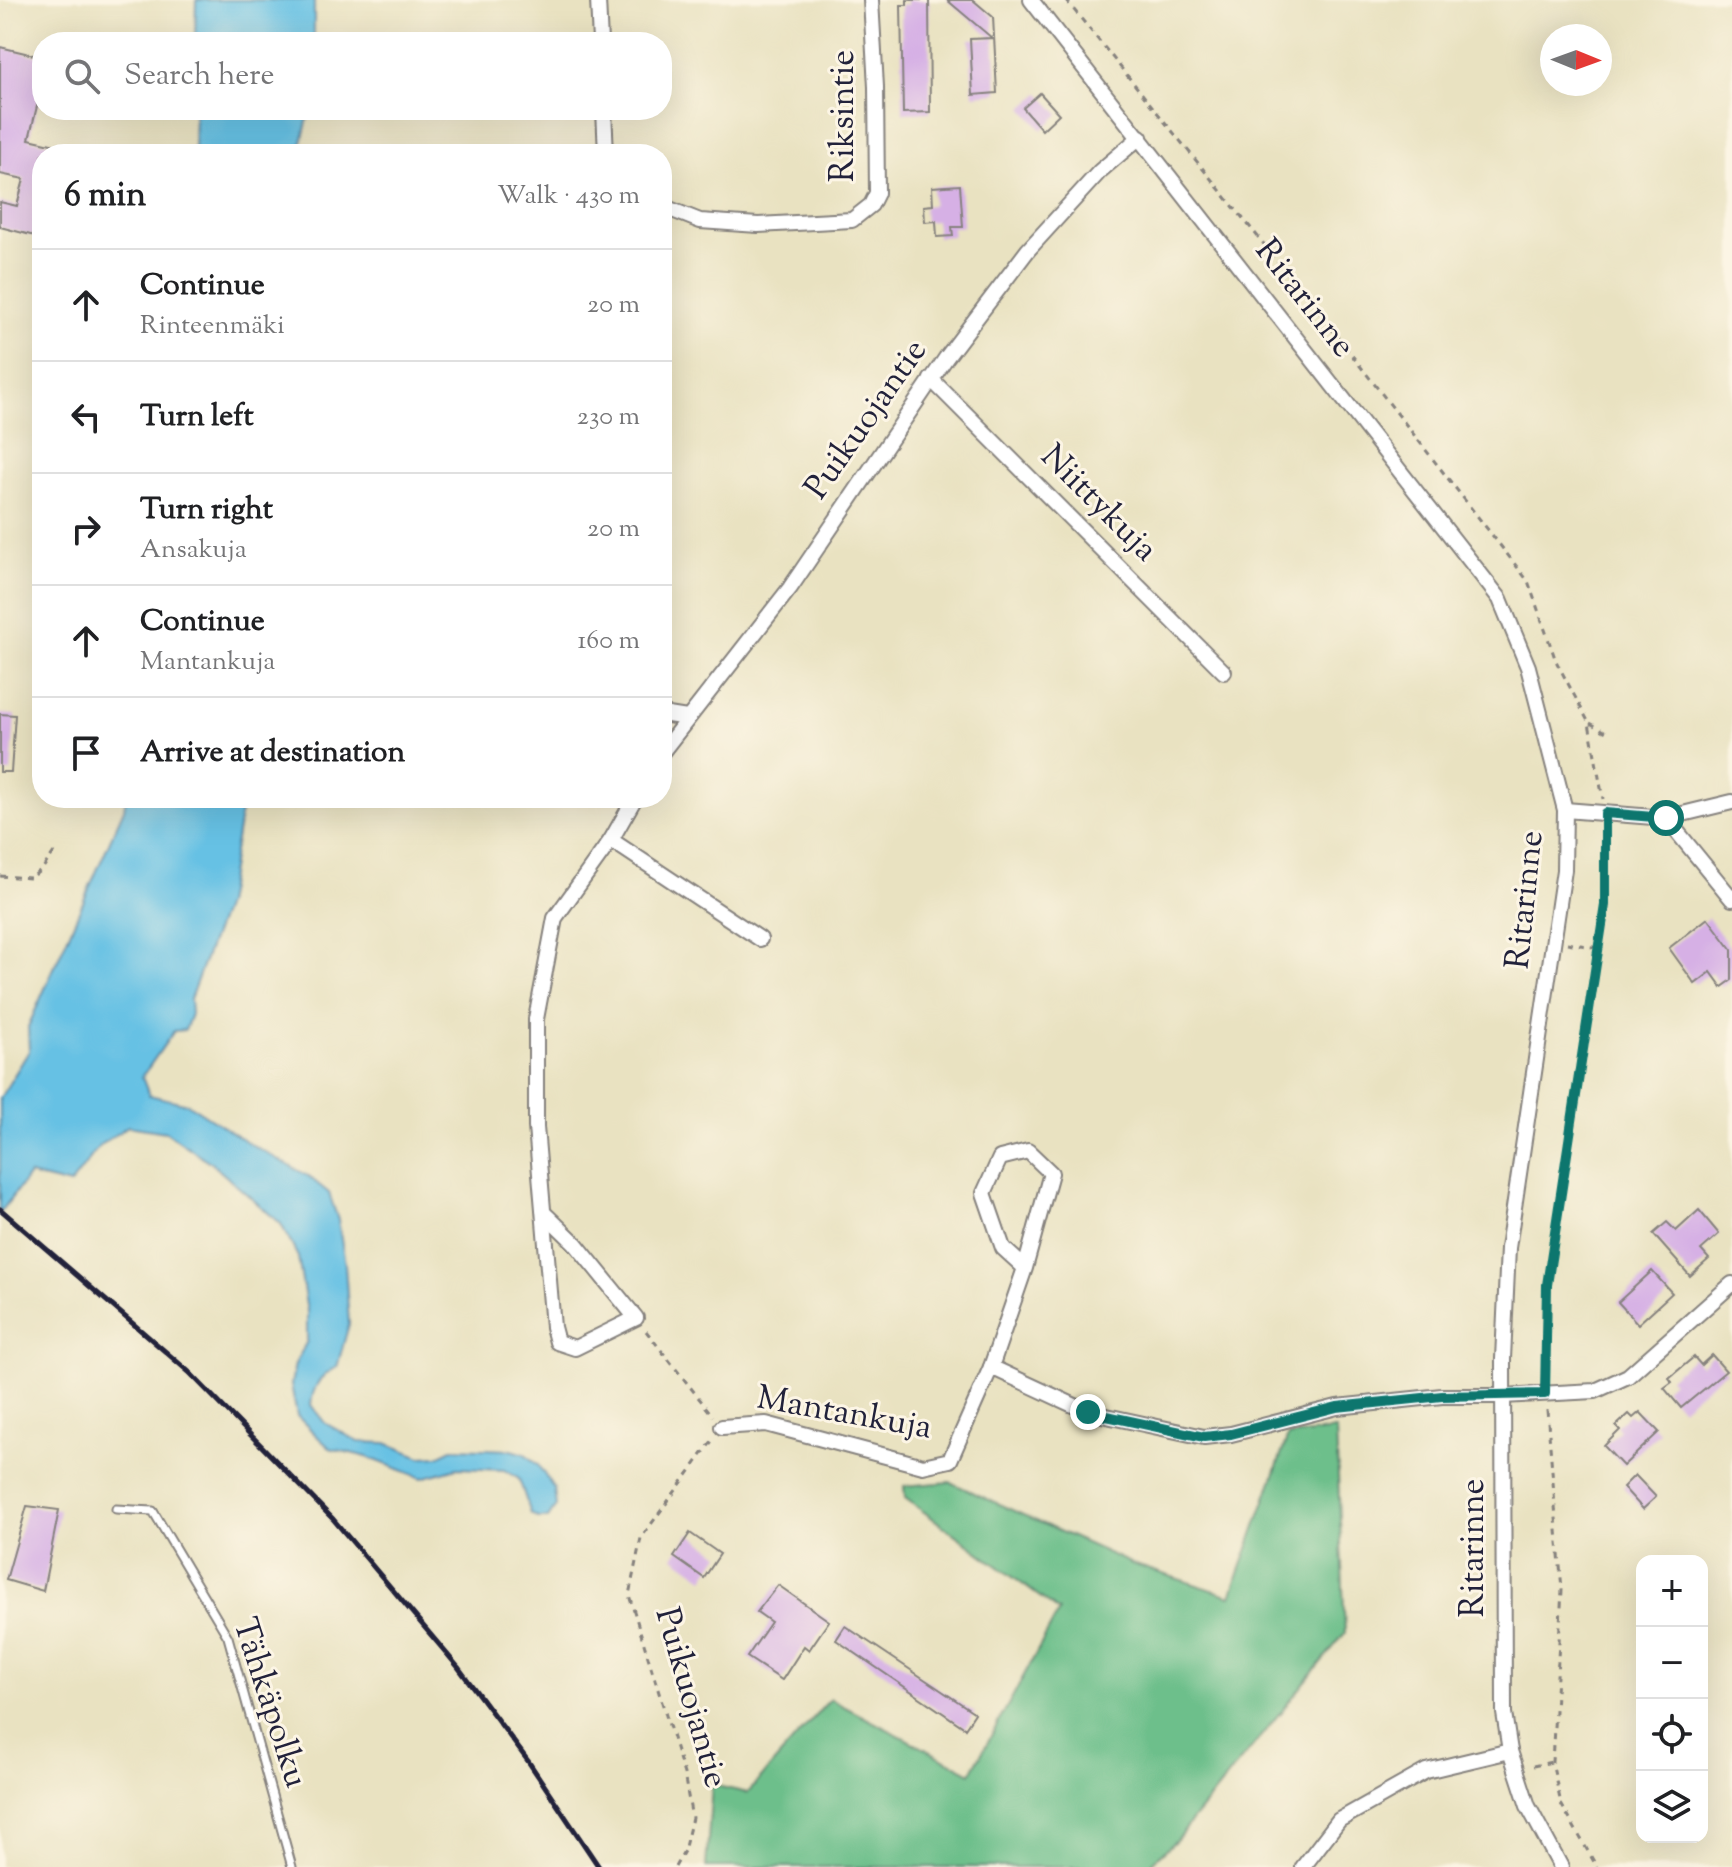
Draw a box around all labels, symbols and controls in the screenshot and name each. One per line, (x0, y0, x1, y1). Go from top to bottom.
north arrow (1540, 24, 1612, 96)
search box (32, 32, 672, 120)
street label: Riksintie (820, 50, 869, 182)
icon: search (60, 54, 104, 98)
text: Search here (124, 55, 274, 98)
text: 6 min (64, 172, 146, 221)
text: Walk · 430 m (497, 178, 640, 215)
street label: Ritarinne (1242, 229, 1366, 369)
text: Continue (140, 265, 265, 308)
icon: ahead (64, 283, 108, 327)
text: 20 m (587, 287, 640, 324)
text: Rinteenmäki (140, 308, 285, 345)
street label: Puikuojantie (794, 330, 940, 510)
icon: left (64, 395, 108, 439)
text: Turn left (140, 396, 254, 439)
text: 230 m (577, 399, 640, 436)
street label: Niittykuja (1028, 434, 1168, 574)
text: Turn right (140, 489, 273, 532)
icon: right (64, 507, 108, 551)
text: 20 m (587, 511, 640, 548)
text: Ansakuja (140, 532, 247, 569)
text: Continue (140, 601, 265, 644)
icon: ahead (64, 619, 108, 663)
text: 160 m (577, 623, 640, 660)
text: Mantankuja (140, 644, 275, 681)
icon: arrive (64, 731, 108, 775)
text: Arrive at destination (140, 732, 405, 775)
route start (1648, 800, 1684, 836)
street label: Ritarinne (1494, 828, 1558, 972)
street label: Mantankuja (753, 1375, 935, 1453)
route end (1070, 1394, 1106, 1430)
street label: Ritarinne (1450, 1479, 1499, 1617)
map controls (1636, 1555, 1708, 1843)
button: + (1636, 1555, 1708, 1627)
street label: Puikuojantie (641, 1602, 739, 1794)
street label: Tähkäpolku (219, 1612, 319, 1794)
button: − (1636, 1627, 1708, 1699)
button: locate (1636, 1699, 1708, 1771)
button: layers (1636, 1771, 1708, 1843)

